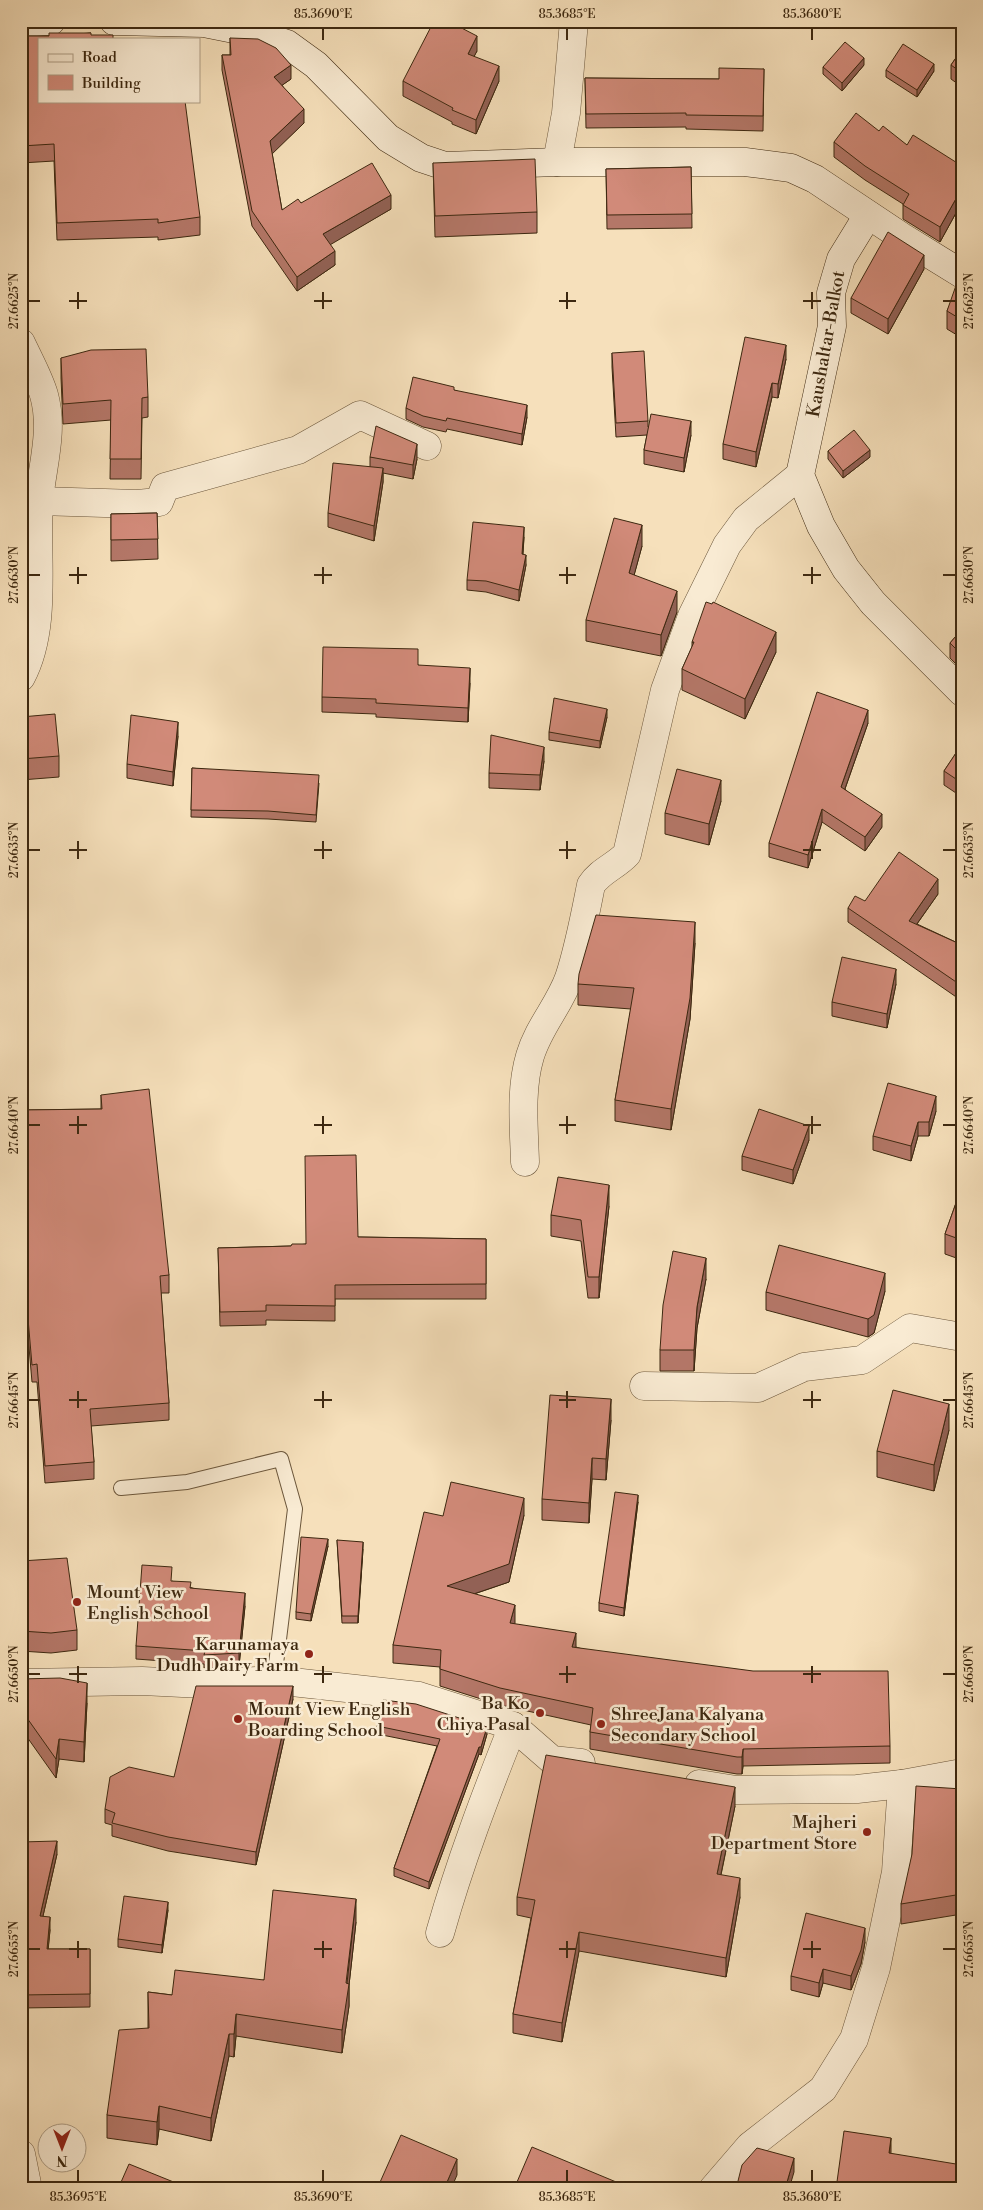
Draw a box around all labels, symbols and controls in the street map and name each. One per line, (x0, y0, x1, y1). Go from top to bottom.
text: 85.3690°E (294, 7, 352, 22)
text: 85.3685°E (538, 7, 596, 22)
text: 85.3680°E (783, 7, 841, 22)
legend (38, 38, 200, 102)
text: Road (82, 48, 117, 67)
text: Building (81, 74, 141, 93)
street label: Kaushaltar-Balkot (802, 268, 850, 419)
text: 27.6625°N (7, 273, 22, 329)
text: 27.6625°N (962, 273, 977, 329)
text: 27.6630°N (7, 546, 22, 604)
text: 27.6630°N (962, 546, 977, 604)
text: 27.6635°N (7, 822, 22, 878)
text: 27.6635°N (962, 822, 977, 878)
text: 27.6640°N (7, 1096, 22, 1154)
text: 27.6640°N (962, 1096, 977, 1154)
text: 27.6645°N (7, 1371, 22, 1429)
text: 27.6645°N (962, 1371, 977, 1429)
place label: Mount View English School (87, 1581, 209, 1625)
marker: Mount View English School (71, 1596, 83, 1608)
place label: Karunamaya Dudh Dairy Farm (156, 1633, 300, 1677)
text: 27.6650°N (7, 1645, 22, 1703)
text: 27.6650°N (962, 1645, 977, 1703)
marker: Karunamaya Dudh Dairy Farm (303, 1648, 315, 1660)
place label: Ba Ko Chiya Pasal (437, 1692, 531, 1736)
place label: Mount View English Boarding School (247, 1698, 411, 1742)
place label: ShreeJana Kalyana Secondary School (611, 1703, 765, 1747)
marker: Ba Ko Chiya Pasal (534, 1707, 546, 1719)
marker: Mount View English Boarding School (232, 1713, 244, 1725)
marker: ShreeJana Kalyana Secondary School (595, 1718, 607, 1730)
place label: Majheri Department Store (711, 1811, 857, 1855)
marker: Majheri Department Store (861, 1826, 873, 1838)
text: 27.6655°N (7, 1921, 22, 1977)
text: 27.6655°N (962, 1921, 977, 1977)
north arrow (38, 2122, 88, 2172)
text: N (56, 2151, 68, 2169)
text: 85.3695°E (49, 2190, 107, 2205)
text: 85.3690°E (294, 2190, 352, 2205)
text: 85.3685°E (538, 2190, 596, 2205)
text: 85.3680°E (783, 2190, 841, 2205)

